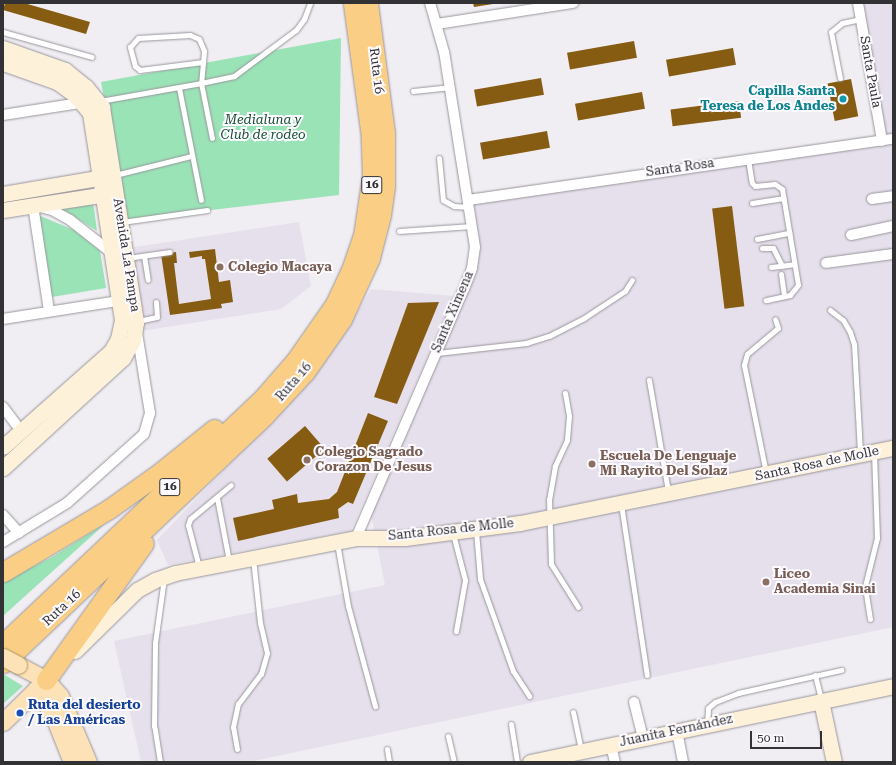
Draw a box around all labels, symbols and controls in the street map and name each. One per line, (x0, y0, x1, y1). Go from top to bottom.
street label: Santa Paula (856, 35, 884, 109)
street label: Ruta 16 (365, 47, 387, 95)
place label: Capilla Santa Teresa de Los Andes (700, 84, 835, 115)
marker: Capilla Santa Teresa de Los Andes (838, 94, 848, 104)
park label: Medialuna y Club de rodeo (220, 113, 306, 144)
street label: Santa Rosa (645, 155, 715, 181)
road number: 16 (361, 175, 383, 195)
street label: Avenida La Pampa (109, 197, 143, 313)
place label: Colegio Macaya (228, 259, 332, 275)
marker: Colegio Macaya (215, 262, 225, 272)
street label: Santa Ximena (429, 269, 477, 355)
street label: Ruta 16 (273, 359, 315, 405)
street label: Santa Rosa de Molle (754, 443, 880, 485)
place label: Colegio Sagrado Corazon De Jesus (315, 445, 432, 476)
place label: Escuela De Lenguaje Mi Rayito Del Solaz (600, 449, 736, 480)
marker: Colegio Sagrado Corazon De Jesus (302, 455, 312, 465)
marker: Escuela De Lenguaje Mi Rayito Del Solaz (587, 459, 597, 469)
road number: 16 (159, 477, 181, 497)
street label: Santa Rosa de Molle (387, 516, 515, 544)
place label: Liceo Academia Sinai (774, 567, 876, 598)
marker: Liceo Academia Sinai (761, 577, 771, 587)
street label: Ruta 16 (40, 586, 84, 630)
place label: Ruta del desierto / Las Américas (28, 698, 141, 729)
marker: Ruta del desierto / Las Américas (15, 708, 25, 718)
street label: Juanita Fernández (618, 711, 734, 751)
scale bar (752, 723, 824, 749)
text: 50 m (757, 731, 784, 745)

